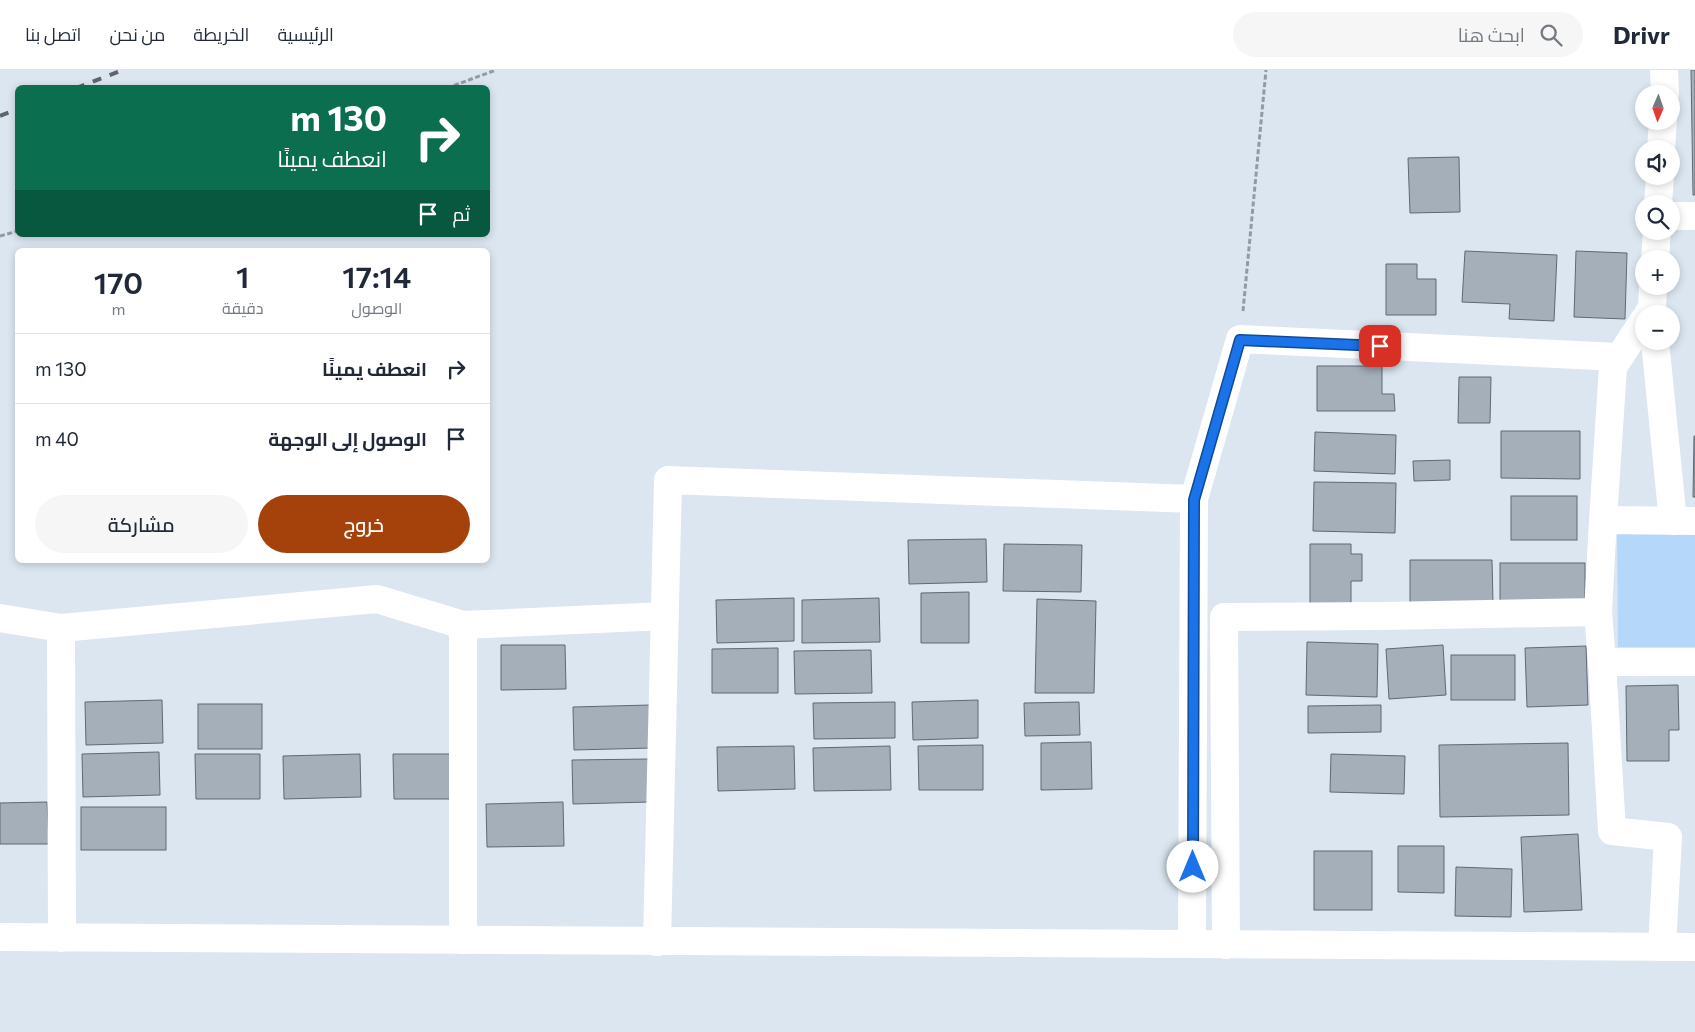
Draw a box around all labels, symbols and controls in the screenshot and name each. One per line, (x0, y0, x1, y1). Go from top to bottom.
search box (1233, 12, 1583, 57)
text: Drivr (1613, 20, 1670, 49)
icon: search (1537, 21, 1565, 49)
text: اتصل بنا (25, 23, 81, 45)
text: من نحن (109, 23, 165, 45)
text: الخريطة (193, 23, 249, 45)
text: الرئيسية (277, 23, 334, 45)
text: ابحث هنا (1458, 23, 1525, 46)
north arrow (1635, 85, 1680, 130)
map controls (1635, 85, 1680, 350)
text: 130 m (290, 95, 387, 138)
icon: right (405, 105, 470, 170)
button: sound (1635, 140, 1680, 185)
text: انعطف يمينًا (277, 145, 387, 172)
button: search (1635, 195, 1680, 240)
icon: arrive (414, 200, 442, 228)
text: ثم (452, 202, 470, 225)
button: + (1635, 250, 1680, 295)
text: 1 (236, 257, 249, 294)
text: 17:14 (342, 257, 411, 294)
text: 170 (94, 263, 143, 300)
text: دقيقة (222, 298, 264, 317)
text: الوصول (351, 298, 402, 317)
text: m (111, 299, 125, 318)
button: − (1635, 305, 1680, 350)
pin (1359, 325, 1401, 367)
icon: arrive (1366, 332, 1394, 360)
icon: right (442, 355, 470, 383)
text: 130 m (35, 357, 87, 380)
text: انعطف يمينًا (322, 357, 427, 380)
icon: arrive (442, 425, 470, 453)
text: 40 m (35, 427, 79, 450)
text: الوصول إلى الوجهة (268, 427, 427, 450)
button: مشاركة (35, 495, 248, 553)
button: خروج (258, 495, 470, 553)
position arrow (1166, 840, 1218, 892)

